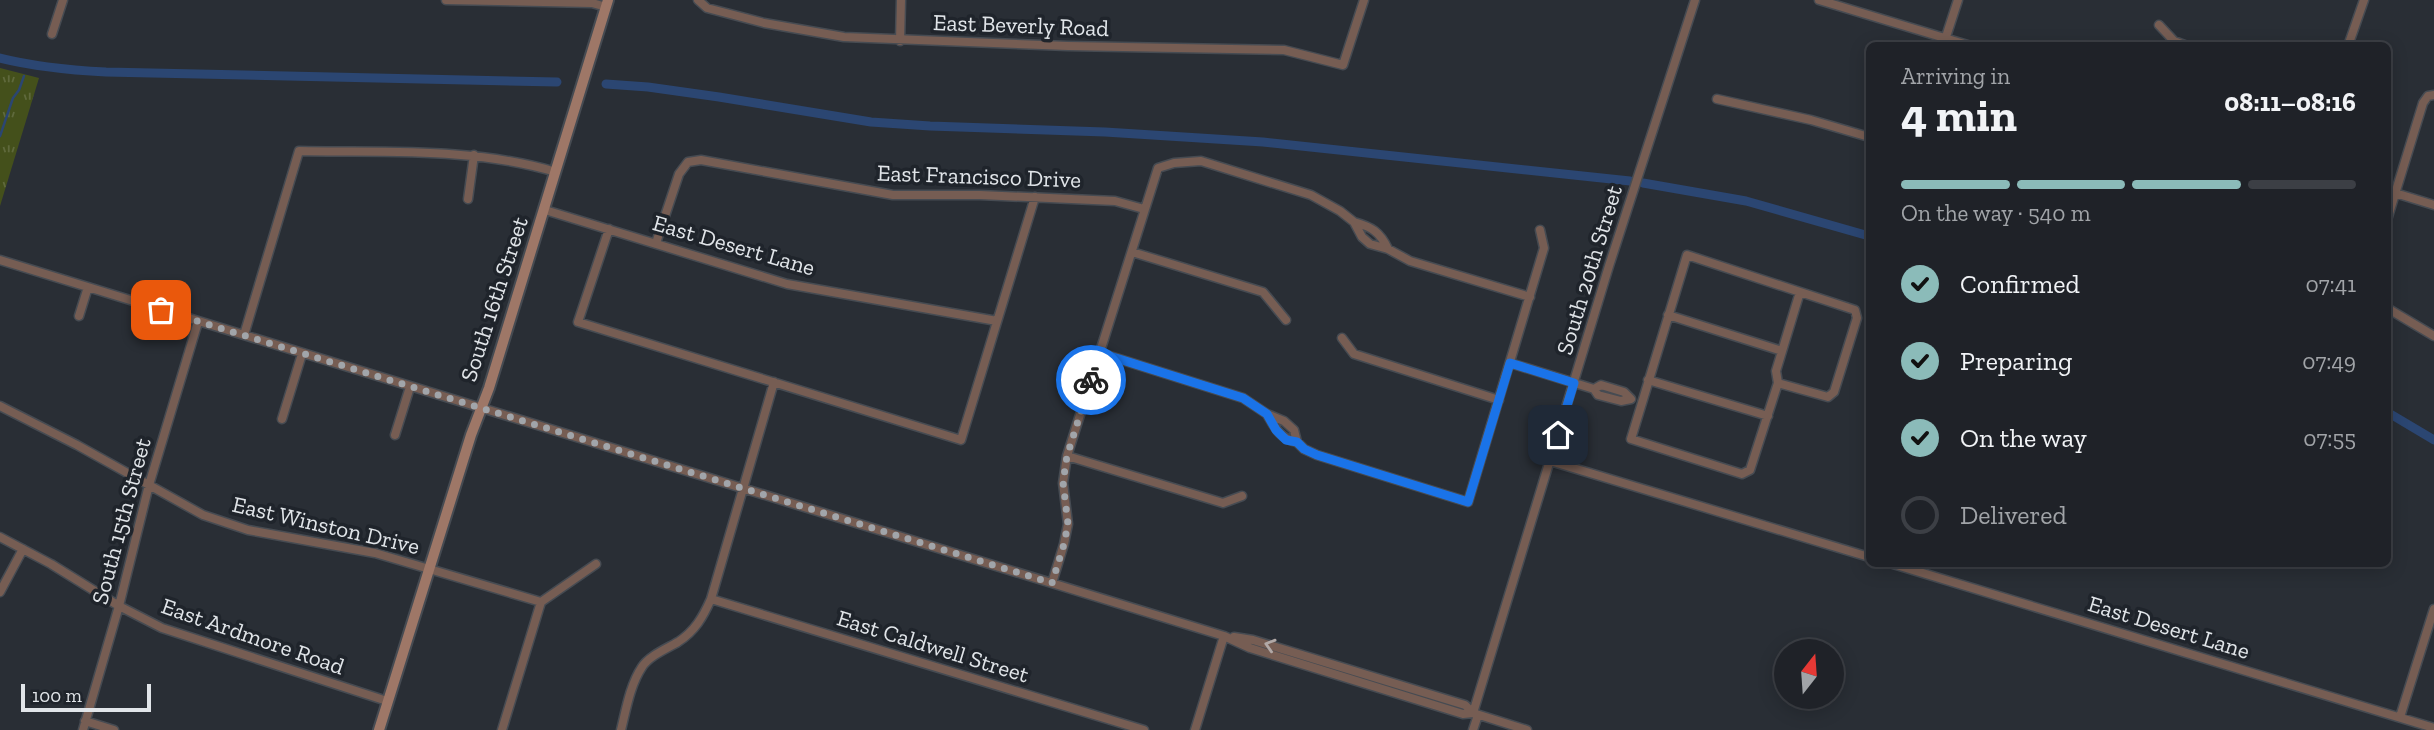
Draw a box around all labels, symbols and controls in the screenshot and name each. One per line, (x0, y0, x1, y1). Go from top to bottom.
street label: East Beverly Road (933, 8, 1110, 42)
text: Arriving in (1901, 62, 2010, 90)
text: 08:11–08:16 (2224, 86, 2356, 118)
text: 4 min (1901, 88, 2017, 143)
street label: East Francisco Drive (876, 158, 1082, 194)
street label: South 20th Street (1550, 182, 1628, 358)
text: On the way · 540 m (1901, 199, 2091, 227)
street label: East Desert Lane (650, 208, 818, 282)
street label: South 16th Street (454, 213, 534, 385)
icon: check (1901, 265, 1939, 303)
text: Confirmed (1960, 268, 2080, 300)
text: 07:41 (2306, 270, 2356, 298)
pin (131, 280, 191, 340)
icon: bag (142, 291, 180, 329)
icon: check (1901, 342, 1939, 380)
courier (1056, 345, 1126, 415)
text: Preparing (1960, 345, 2072, 377)
text: 07:49 (2302, 347, 2356, 375)
icon: bike (1072, 361, 1110, 399)
pin (1528, 405, 1588, 465)
icon: home (1539, 416, 1577, 454)
icon: check (1901, 419, 1939, 457)
text: On the way (1960, 422, 2087, 454)
text: 07:55 (2303, 424, 2356, 452)
street label: South 15th Street (85, 434, 157, 607)
street label: East Winston Drive (230, 490, 422, 560)
text: Delivered (1960, 499, 2067, 531)
street label: East Desert Lane (2085, 589, 2253, 665)
street label: East Ardmore Road (158, 592, 349, 681)
street label: East Caldwell Street (834, 603, 1033, 689)
one-way arrow (1264, 638, 1276, 653)
north arrow (1774, 639, 1844, 709)
map controls (1774, 639, 1844, 709)
scale bar (21, 681, 150, 713)
text: 100 m (32, 684, 82, 707)

